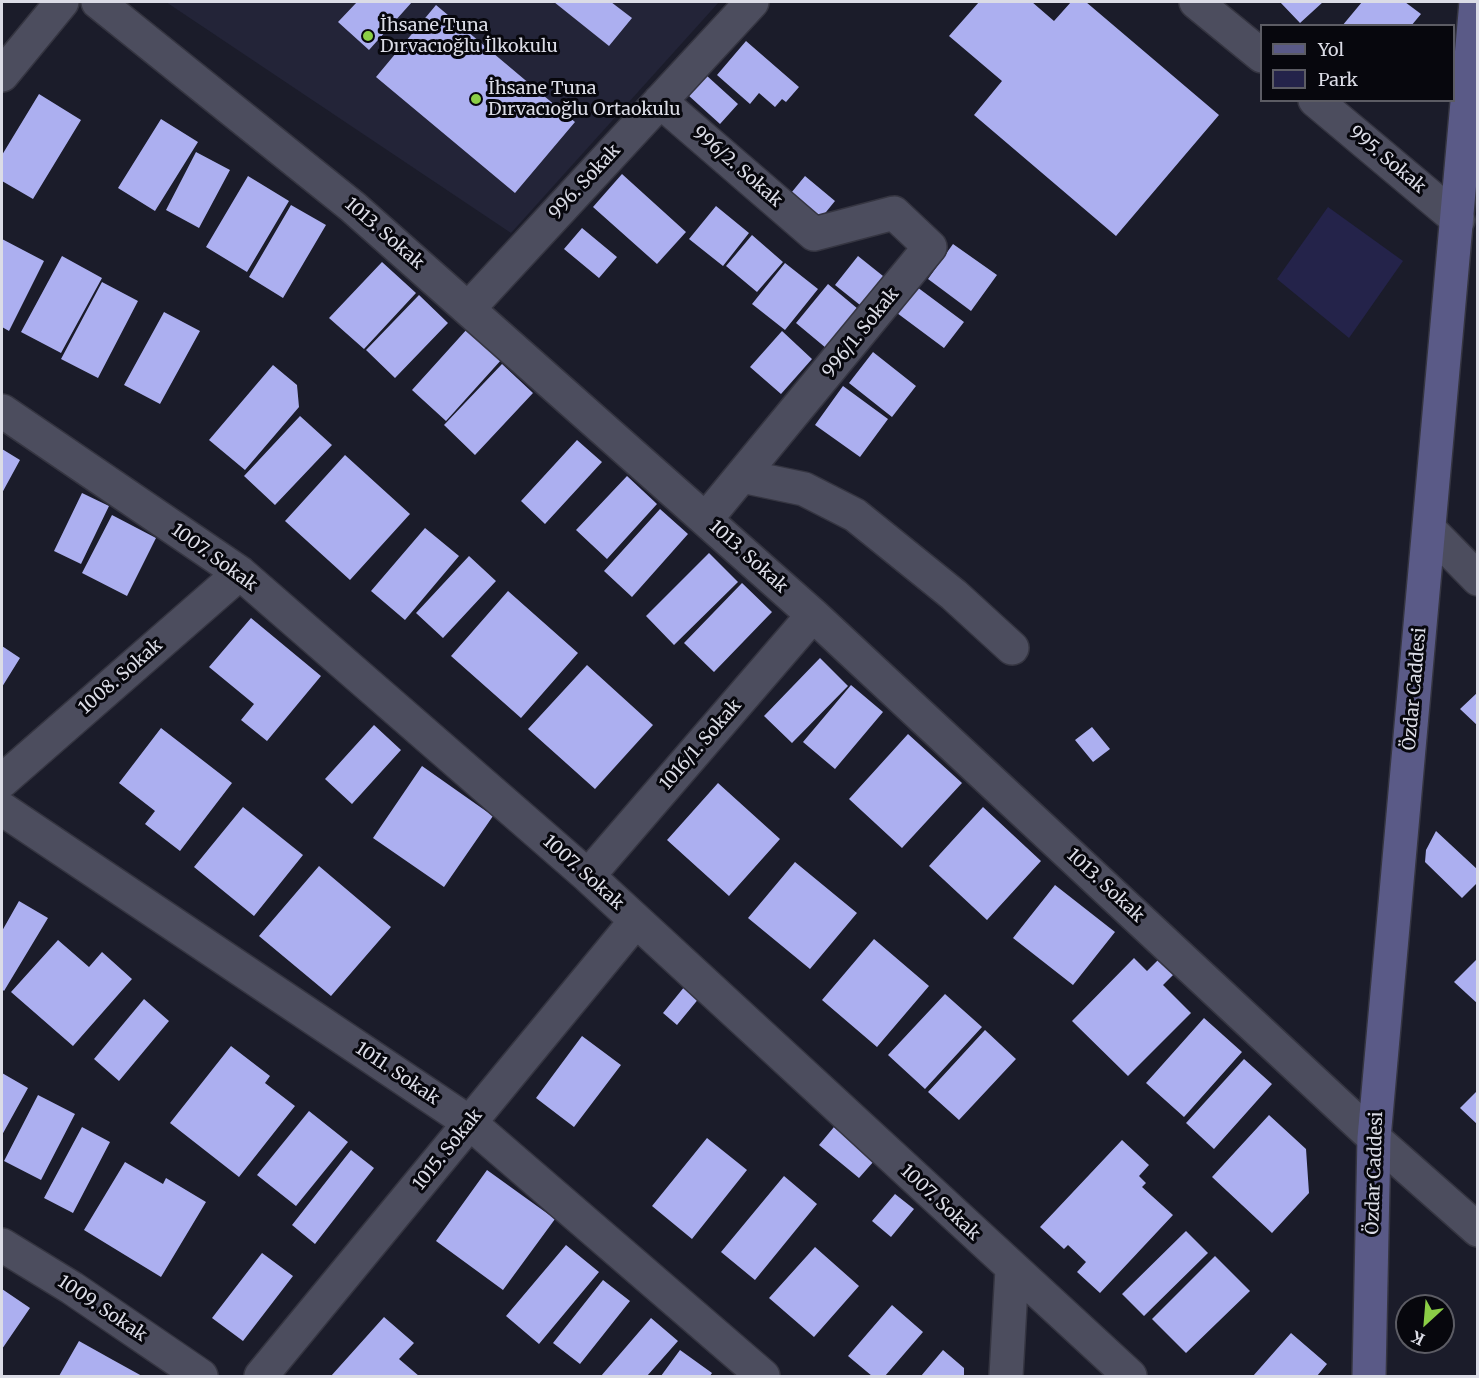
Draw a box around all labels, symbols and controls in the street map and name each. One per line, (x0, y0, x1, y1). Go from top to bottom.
place label: İhsane Tuna Dırvacıoğlu İlkokulu (380, 15, 558, 57)
legend (1260, 24, 1455, 102)
marker: İhsane Tuna Dırvacıoğlu İlkokulu (361, 29, 375, 43)
text: Yol (1318, 38, 1344, 61)
text: Park (1318, 68, 1358, 91)
place label: İhsane Tuna Dırvacıoğlu Ortaokulu (488, 78, 681, 121)
marker: İhsane Tuna Dırvacıoğlu Ortaokulu (469, 92, 483, 106)
street label: 996/2. Sokak (688, 122, 786, 212)
street label: 995. Sokak (1344, 122, 1430, 198)
street label: 996. Sokak (545, 140, 625, 224)
street label: 1013. Sokak (340, 194, 428, 274)
street label: 996/1. Sokak (818, 284, 904, 382)
street label: 1013. Sokak (704, 516, 792, 598)
street label: 1007. Sokak (167, 520, 261, 596)
street label: Özdar Caddesi (1399, 627, 1431, 751)
street label: 1008. Sokak (75, 635, 167, 719)
street label: 1016/1. Sokak (656, 695, 746, 795)
street label: 1007. Sokak (538, 831, 628, 915)
street label: 1013. Sokak (1062, 845, 1148, 927)
street label: 1011. Sokak (351, 1038, 443, 1110)
street label: 1015. Sokak (409, 1105, 487, 1195)
street label: Özdar Caddesi (1362, 1111, 1388, 1235)
street label: 1007. Sokak (896, 1161, 984, 1245)
street label: 1009. Sokak (53, 1271, 151, 1347)
north arrow (1395, 1294, 1455, 1354)
text: K (1408, 1327, 1428, 1350)

